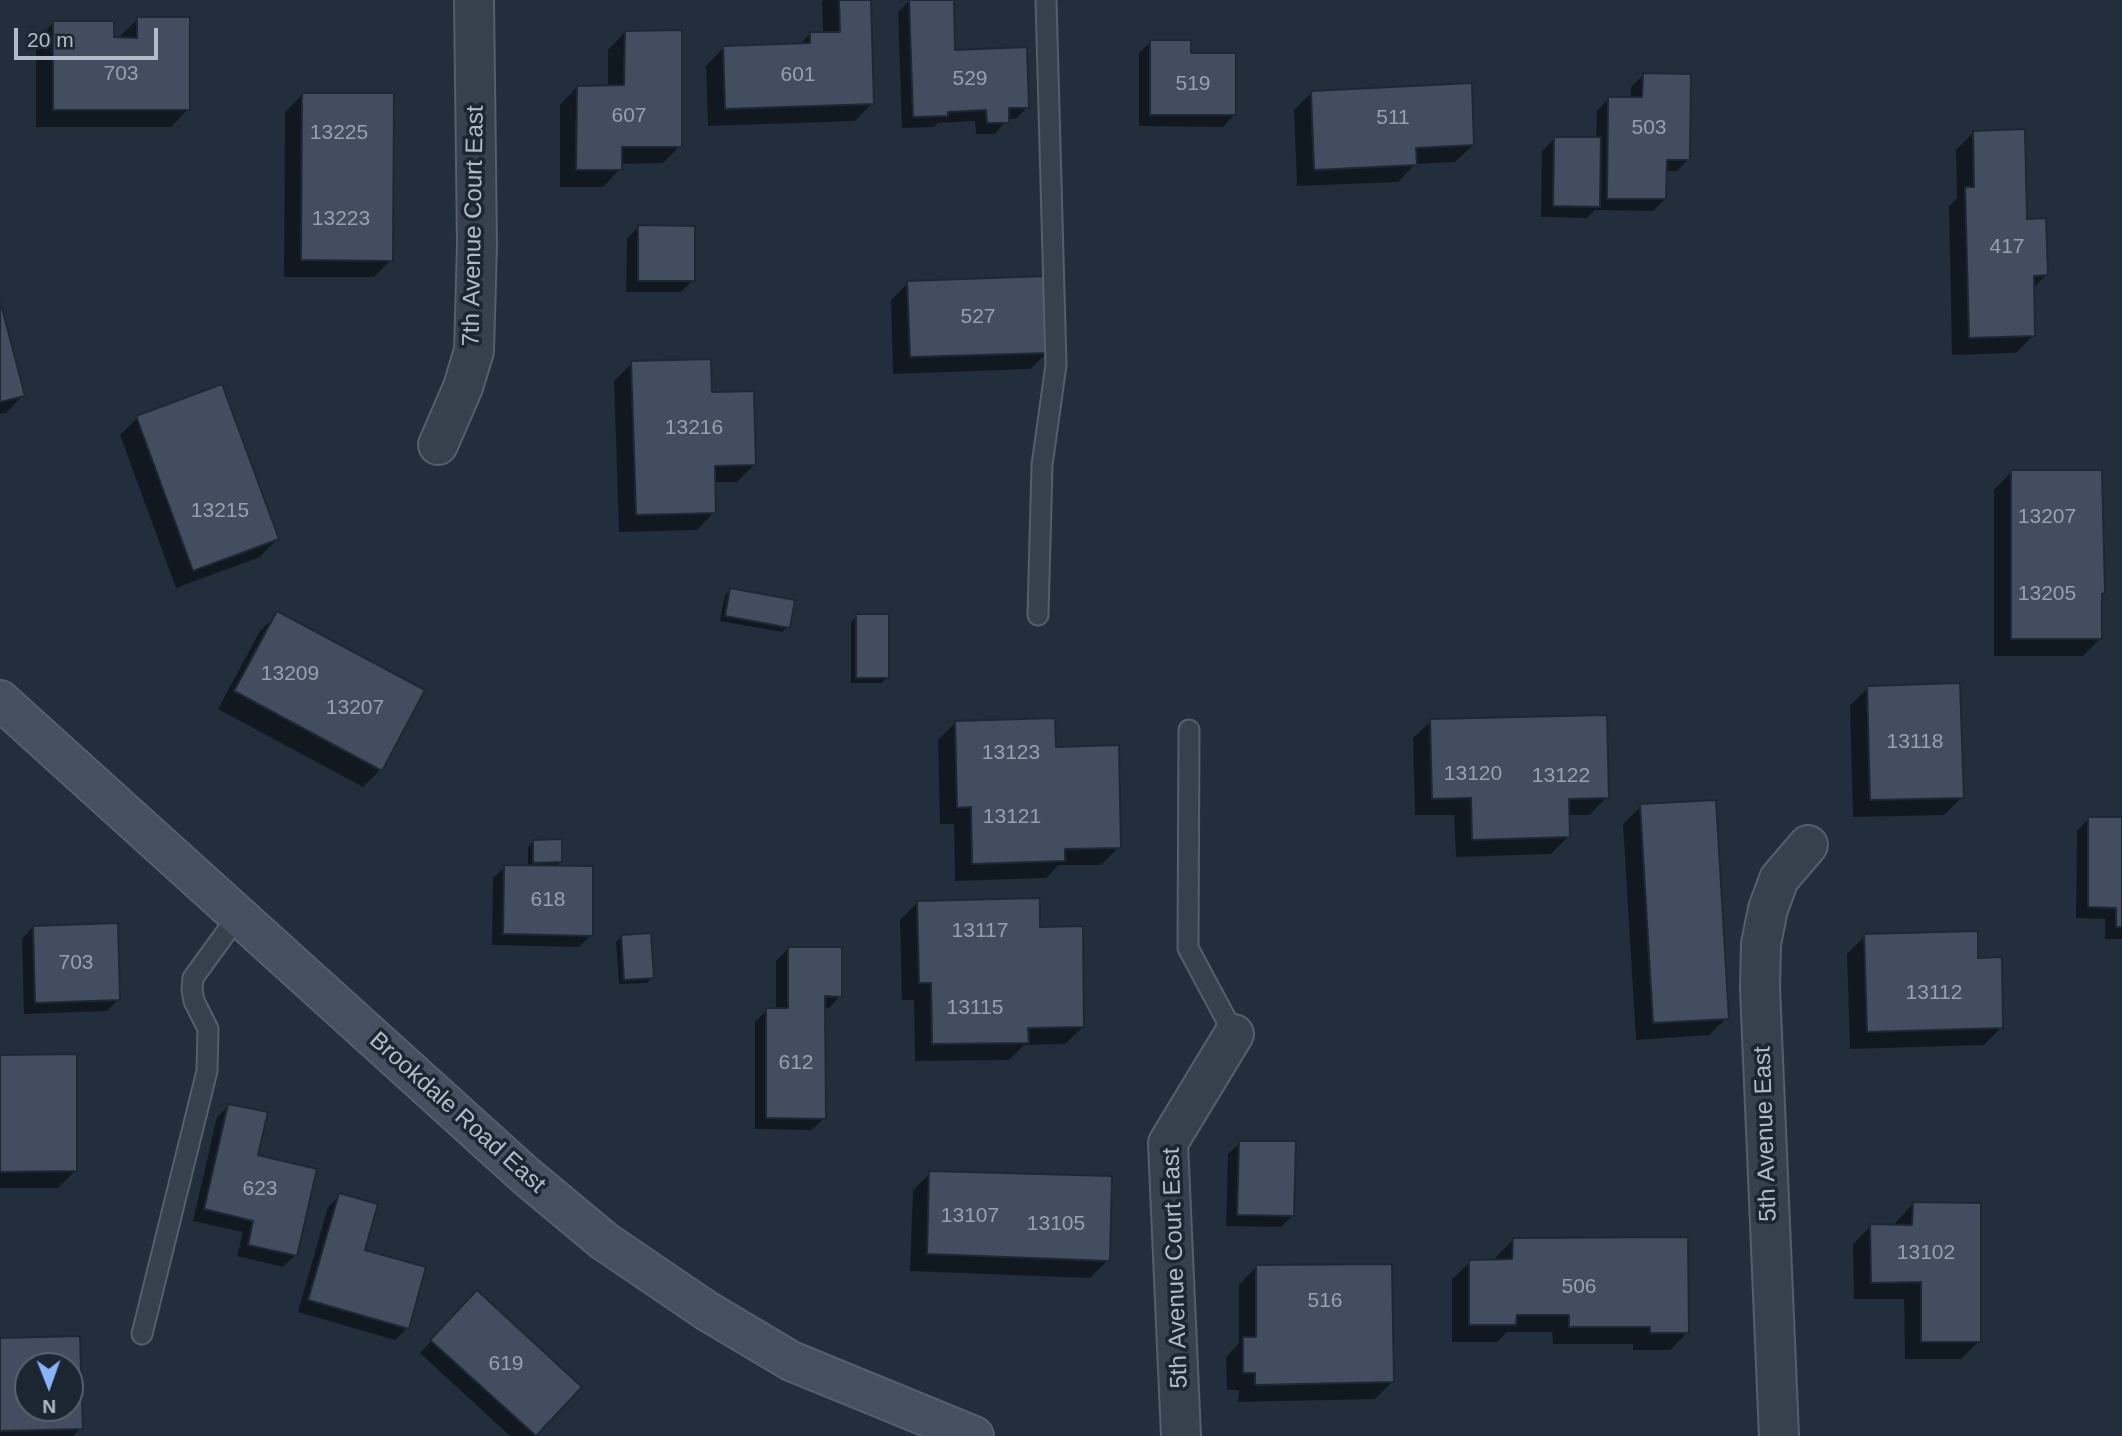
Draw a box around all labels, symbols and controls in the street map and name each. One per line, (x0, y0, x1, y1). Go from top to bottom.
scale bar (18, 14, 161, 58)
text: 20 m (27, 28, 74, 51)
house number: 703 (103, 61, 139, 87)
house number: 601 (780, 62, 816, 88)
house number: 529 (952, 66, 988, 92)
house number: 519 (1175, 71, 1211, 97)
house number: 607 (611, 103, 647, 129)
street label: 7th Avenue Court East (457, 105, 491, 347)
house number: 511 (1376, 105, 1410, 131)
house number: 503 (1631, 115, 1667, 141)
house number: 13225 (310, 120, 368, 146)
house number: 13223 (312, 206, 370, 232)
house number: 417 (1989, 234, 2025, 260)
house number: 527 (960, 304, 996, 330)
house number: 13216 (665, 415, 723, 441)
house number: 13215 (191, 498, 249, 524)
house number: 13207 (2018, 504, 2076, 530)
house number: 13205 (2018, 581, 2076, 607)
house number: 13209 (261, 661, 319, 687)
house number: 13207 (326, 695, 384, 721)
house number: 13118 (1887, 729, 1943, 755)
house number: 13123 (982, 740, 1040, 766)
house number: 13120 (1444, 761, 1502, 787)
house number: 13122 (1532, 763, 1590, 789)
house number: 13121 (983, 804, 1041, 830)
house number: 618 (530, 887, 566, 913)
house number: 13117 (952, 918, 1008, 944)
house number: 703 (58, 950, 94, 976)
house number: 13112 (1906, 980, 1962, 1006)
house number: 13115 (947, 995, 1003, 1021)
street label: Brookdale Road East (363, 1026, 551, 1200)
street label: 5th Avenue East (1749, 1046, 1783, 1222)
house number: 612 (778, 1050, 814, 1076)
street label: 5th Avenue Court East (1157, 1147, 1195, 1389)
house number: 623 (242, 1176, 278, 1202)
house number: 13107 (941, 1203, 999, 1229)
house number: 13105 (1027, 1211, 1085, 1237)
house number: 13102 (1897, 1240, 1955, 1266)
house number: 506 (1561, 1274, 1597, 1300)
house number: 516 (1307, 1288, 1343, 1314)
house number: 619 (488, 1351, 524, 1377)
north arrow (14, 1352, 84, 1422)
text: N (42, 1396, 56, 1417)

